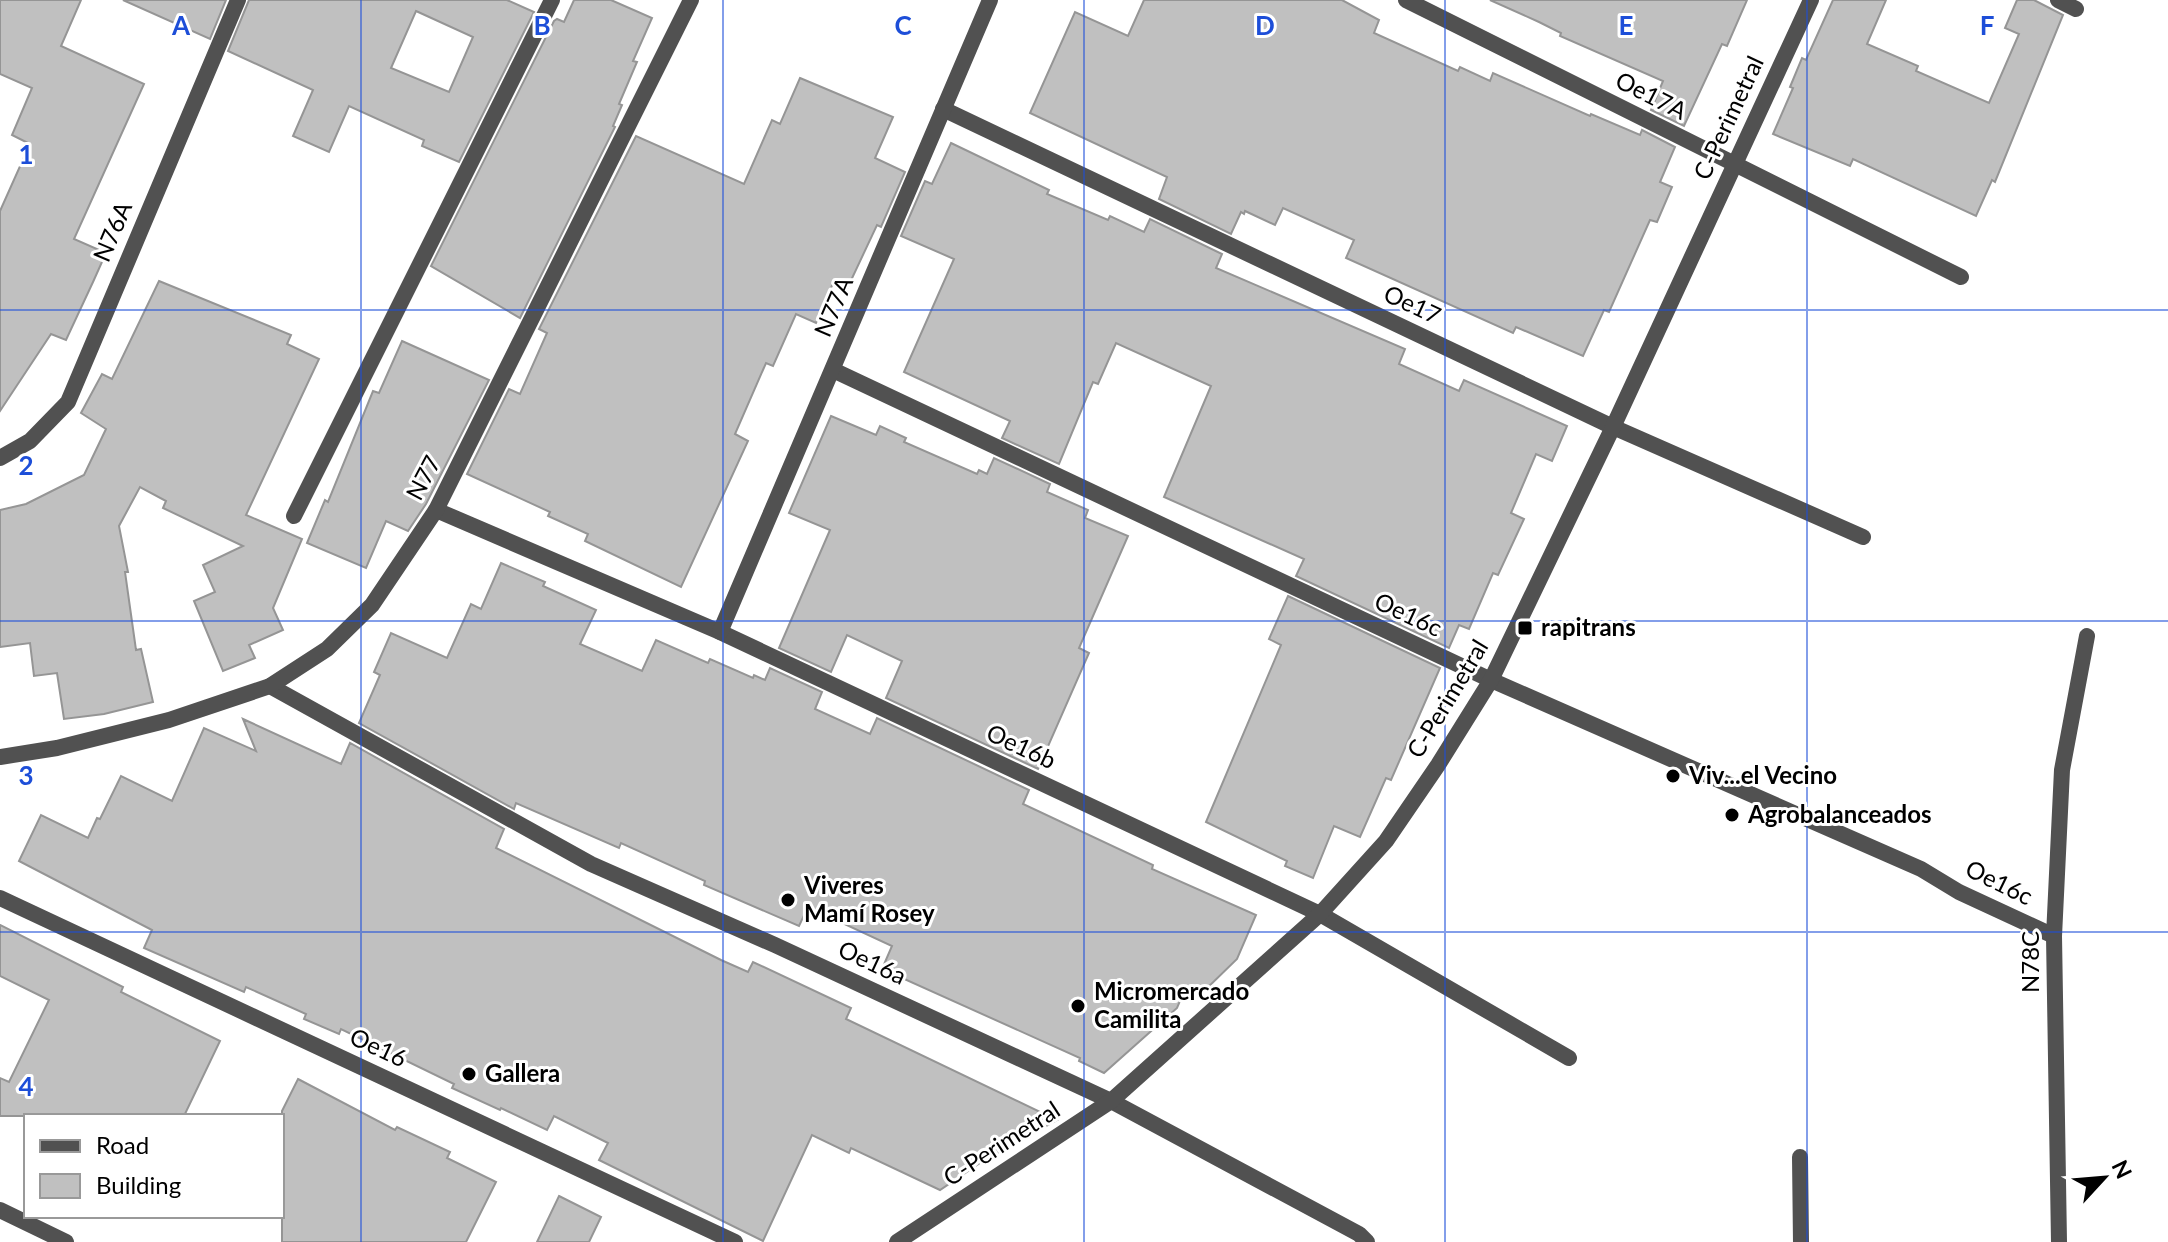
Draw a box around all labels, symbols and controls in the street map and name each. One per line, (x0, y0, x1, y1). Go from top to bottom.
text: A (171, 9, 191, 41)
text: B (533, 9, 551, 41)
text: C (894, 9, 912, 41)
text: D (1255, 9, 1275, 41)
text: E (1619, 9, 1633, 41)
text: F (1980, 9, 1994, 41)
street label: C-Perimetral (1686, 51, 1769, 184)
street label: Oe17A (1611, 65, 1693, 125)
text: 1 (18, 138, 34, 170)
street label: N76A (86, 196, 137, 266)
street label: N77A (807, 271, 858, 341)
street label: Oe17 (1380, 278, 1446, 329)
text: 2 (18, 449, 34, 481)
street label: N77 (399, 450, 446, 504)
street label: Oe16c (1370, 585, 1447, 642)
place label: rapitrans (1541, 612, 1636, 641)
marker: rapitrans (1516, 619, 1534, 637)
street label: C-Perimetral (1400, 634, 1493, 763)
street label: Oe16b (982, 717, 1061, 774)
text: 3 (18, 759, 34, 791)
place label: Viv...el Vecino (1688, 760, 1837, 789)
marker: Viv...el Vecino (1664, 767, 1682, 785)
place label: Agrobalanceados (1747, 799, 1932, 828)
marker: Agrobalanceados (1723, 806, 1741, 824)
street label: Oe16c (1961, 853, 2038, 910)
place label: Viveres Mamí Rosey (803, 870, 935, 927)
marker: Viveres Mamí Rosey (779, 891, 797, 909)
street label: N78C (2015, 931, 2044, 993)
street label: Oe16a (834, 933, 911, 990)
place label: Micromercado Camilita (1094, 976, 1249, 1033)
marker: Micromercado Camilita (1069, 997, 1087, 1015)
street label: Oe16 (346, 1021, 412, 1072)
place label: Gallera (485, 1058, 560, 1087)
marker: Gallera (460, 1065, 478, 1083)
text: 4 (18, 1070, 34, 1102)
street label: C-Perimetral (938, 1094, 1065, 1191)
legend (24, 1114, 284, 1218)
text: Road (96, 1130, 149, 1159)
north arrow (2064, 1138, 2144, 1218)
text: N (2107, 1155, 2138, 1183)
text: Building (96, 1170, 181, 1199)

